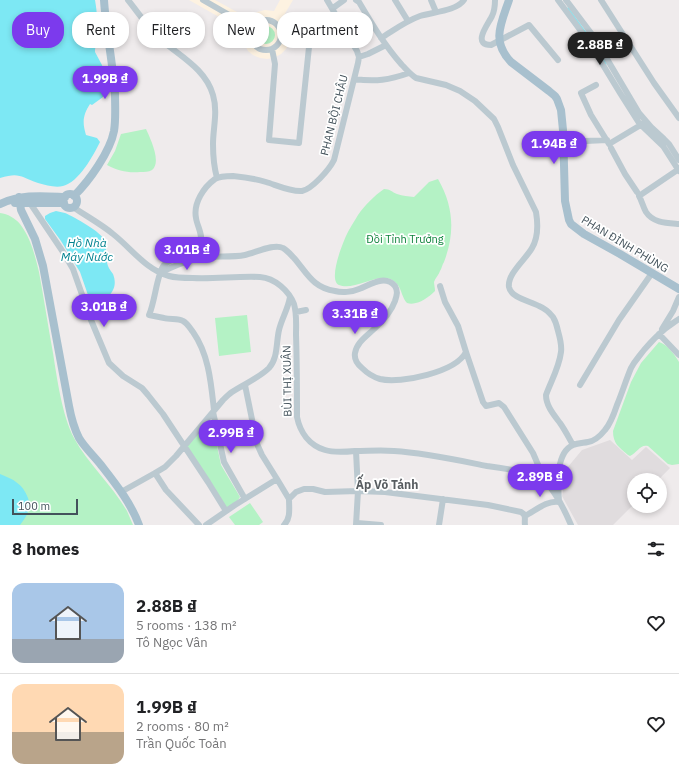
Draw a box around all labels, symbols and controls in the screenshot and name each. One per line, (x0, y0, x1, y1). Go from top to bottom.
chip: Buy (12, 12, 64, 48)
chip: Rent (72, 12, 129, 48)
chip: Filters (137, 12, 205, 48)
chip: New (213, 12, 269, 48)
chip: Apartment (277, 12, 373, 48)
pin: 2.88B ₫ (563, 32, 637, 66)
text: 2.88B ₫ (577, 36, 623, 53)
pin: 1.99B ₫ (68, 66, 142, 100)
text: 1.99B ₫ (82, 70, 128, 87)
street label: PHAN BỘI CHÂU (317, 73, 351, 157)
pin: 1.94B ₫ (517, 131, 591, 165)
text: 1.94B ₫ (531, 135, 577, 152)
street label: PHAN ĐÌNH PHÙNG (579, 212, 671, 276)
park label: Đồi Tỉnh Trưởng (366, 232, 444, 246)
water label: Hồ Nhà Máy Nước (61, 235, 113, 264)
pin: 3.01B ₫ (150, 237, 224, 271)
text: 3.01B ₫ (164, 241, 210, 258)
pin: 3.01B ₫ (67, 294, 141, 328)
text: 3.01B ₫ (81, 298, 127, 315)
pin: 3.31B ₫ (318, 301, 392, 335)
text: 3.31B ₫ (332, 305, 378, 322)
street label: BÙI THỊ XUÂN (279, 345, 295, 417)
pin: 2.99B ₫ (194, 420, 268, 454)
text: 2.99B ₫ (208, 424, 254, 441)
pin: 2.89B ₫ (503, 464, 577, 498)
text: 2.89B ₫ (517, 468, 563, 485)
map controls (627, 473, 667, 513)
button: locate (627, 473, 667, 513)
district label: Ấp Võ Tánh (356, 474, 418, 492)
scale bar (12, 497, 78, 516)
text: 100 m (18, 499, 50, 513)
text: 8 homes (12, 538, 79, 560)
icon: filters (645, 538, 667, 560)
text: 2.88B ₫ (136, 595, 197, 617)
icon: home (44, 599, 92, 647)
icon: heart (645, 612, 667, 634)
text: 5 rooms · 138 m² (136, 617, 237, 634)
text: Tô Ngọc Vân (136, 634, 208, 651)
text: 1.99B ₫ (136, 696, 197, 718)
icon: home (44, 700, 92, 748)
icon: heart (645, 713, 667, 735)
text: 2 rooms · 80 m² (136, 718, 229, 735)
text: Trần Quốc Toản (136, 735, 227, 752)

